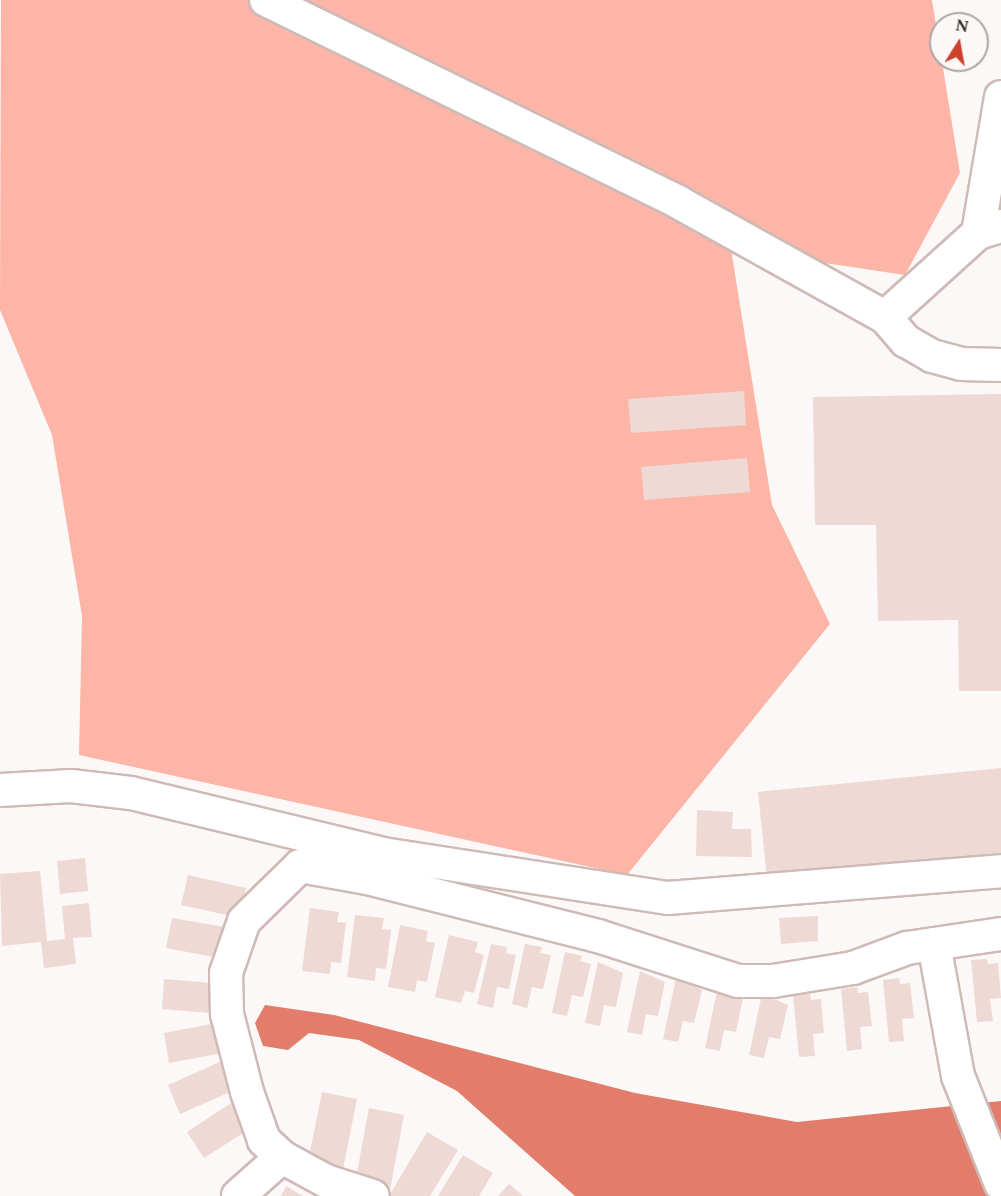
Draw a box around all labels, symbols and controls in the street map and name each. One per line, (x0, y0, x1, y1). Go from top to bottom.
north arrow (929, 12, 989, 72)
text: N (953, 13, 971, 39)

